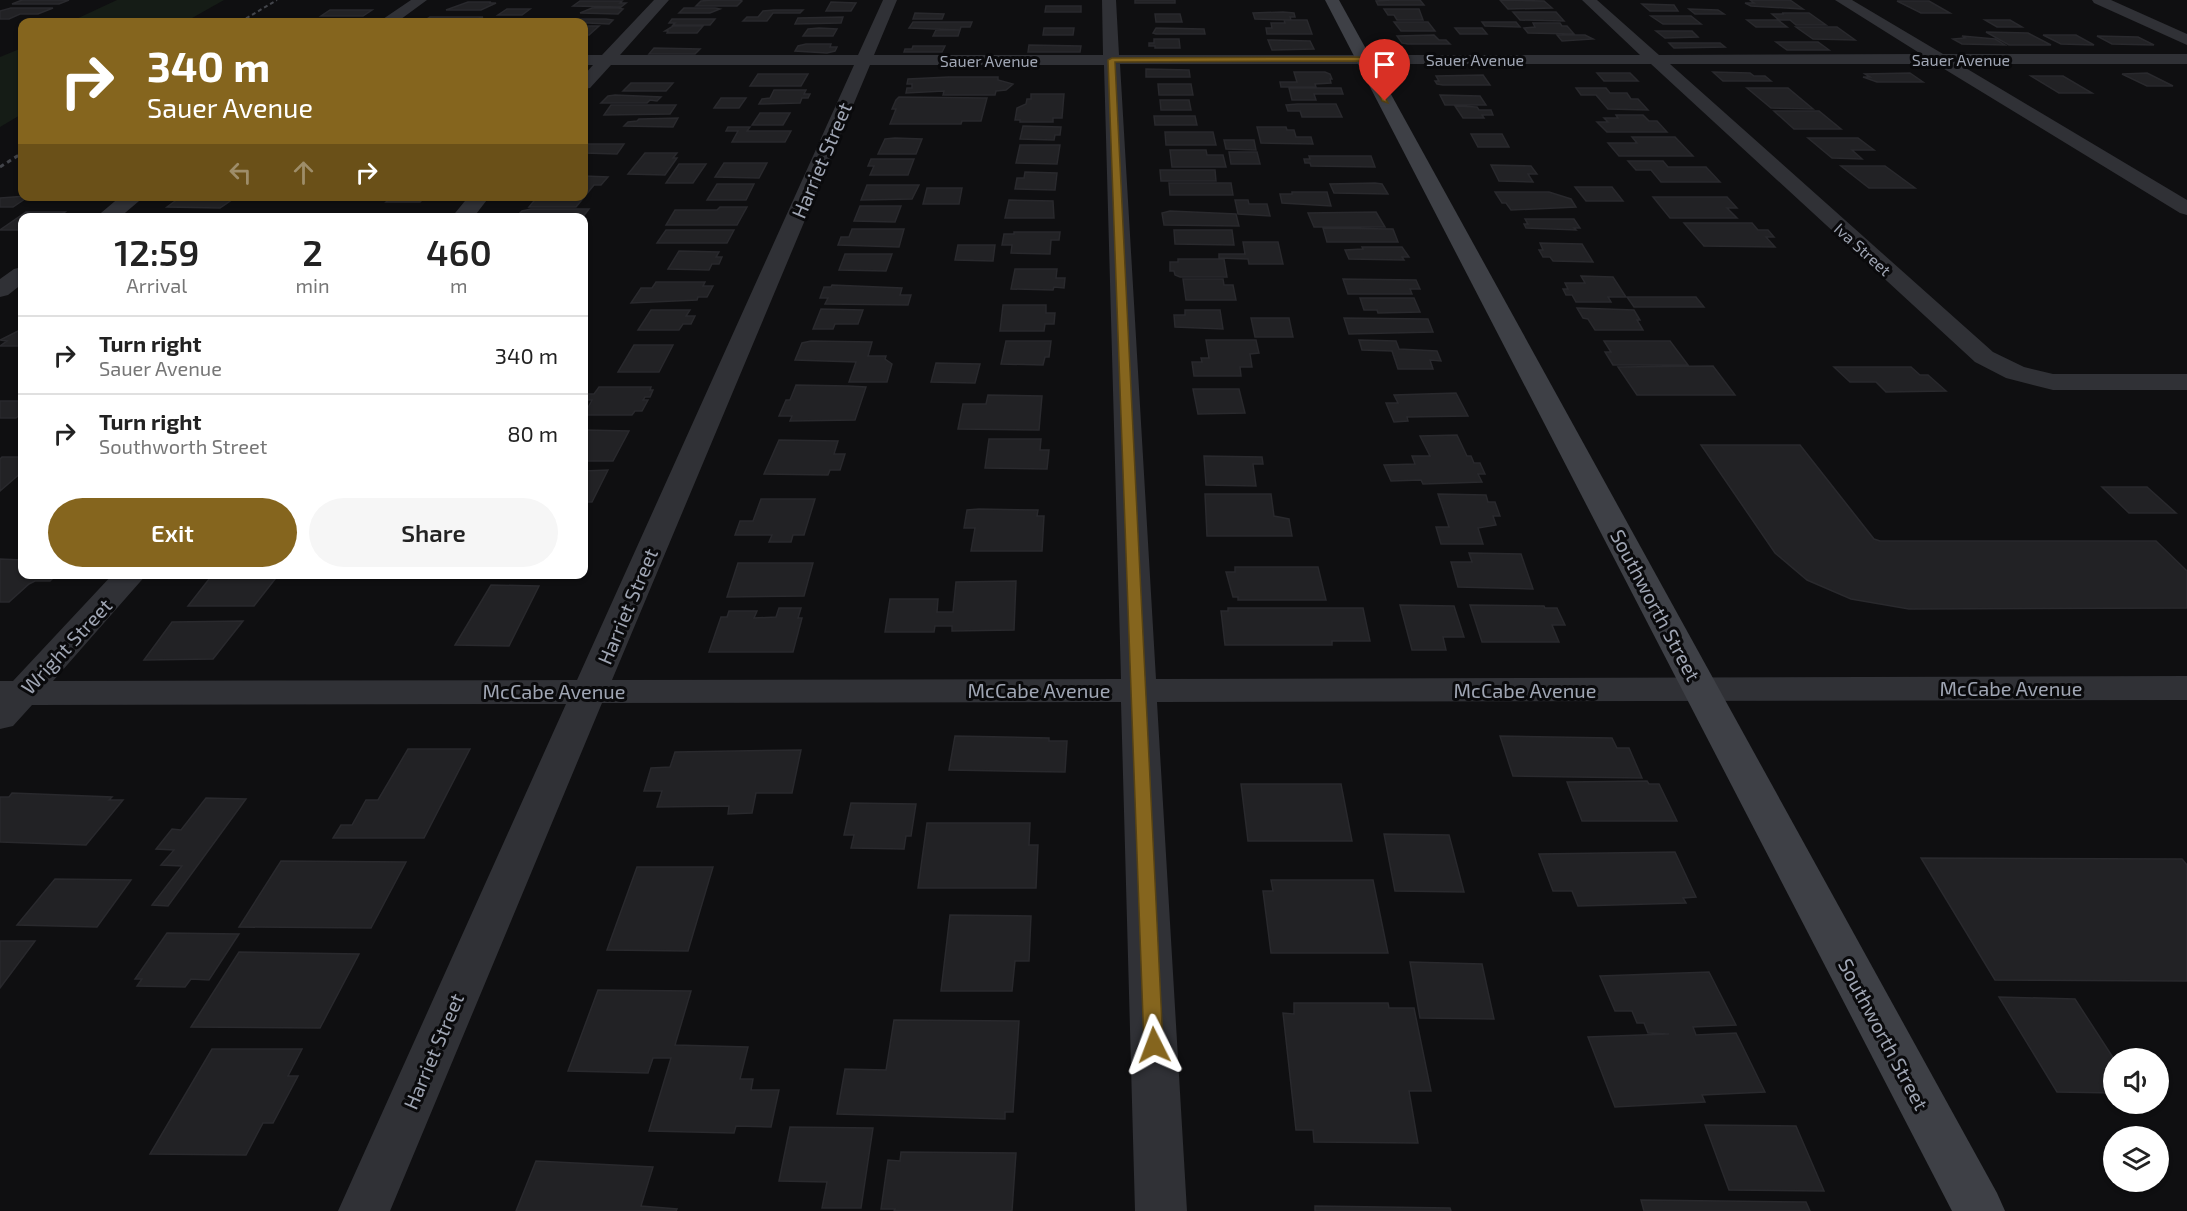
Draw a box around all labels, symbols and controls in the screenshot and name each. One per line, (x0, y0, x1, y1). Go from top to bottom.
pin (1359, 39, 1410, 101)
text: 340 m (147, 40, 270, 90)
icon: right (48, 42, 126, 120)
icon: arrive (1368, 48, 1401, 81)
street label: Sauer Avenue (1426, 50, 1524, 69)
street label: Sauer Avenue (1912, 50, 2010, 69)
street label: Sauer Avenue (940, 51, 1038, 70)
text: Sauer Avenue (147, 91, 313, 123)
street label: Harriet Street (786, 98, 856, 222)
icon: left (224, 156, 257, 189)
icon: ahead (287, 156, 320, 189)
icon: right (350, 156, 383, 189)
street label: Iva Street (1831, 219, 1895, 279)
text: 12:59 (114, 230, 199, 273)
text: 2 (302, 230, 323, 273)
text: 460 (426, 230, 492, 273)
text: Arrival (126, 273, 187, 297)
text: min (296, 273, 330, 297)
text: m (450, 273, 468, 297)
text: Turn right (99, 330, 201, 356)
icon: right (48, 339, 81, 372)
text: 340 m (495, 342, 558, 368)
text: Sauer Avenue (99, 356, 222, 380)
text: Turn right (99, 408, 201, 434)
icon: right (48, 417, 81, 450)
text: 80 m (507, 420, 558, 446)
text: Southworth Street (99, 434, 267, 458)
button: Exit (48, 498, 297, 567)
button: Share (309, 498, 558, 567)
street label: Southworth Street (1606, 525, 1706, 685)
street label: Harriet Street (592, 544, 662, 668)
street label: Wright Street (16, 593, 117, 699)
street label: McCabe Avenue (1940, 676, 2082, 700)
street label: McCabe Avenue (968, 678, 1110, 702)
street label: McCabe Avenue (1454, 678, 1596, 702)
street label: McCabe Avenue (483, 679, 625, 703)
street label: Southworth Street (1834, 954, 1934, 1114)
street label: Harriet Street (398, 989, 468, 1113)
position arrow (1122, 1013, 1186, 1077)
map controls (2103, 1048, 2169, 1192)
button: sound (2103, 1048, 2169, 1114)
button: layers (2103, 1126, 2169, 1192)

